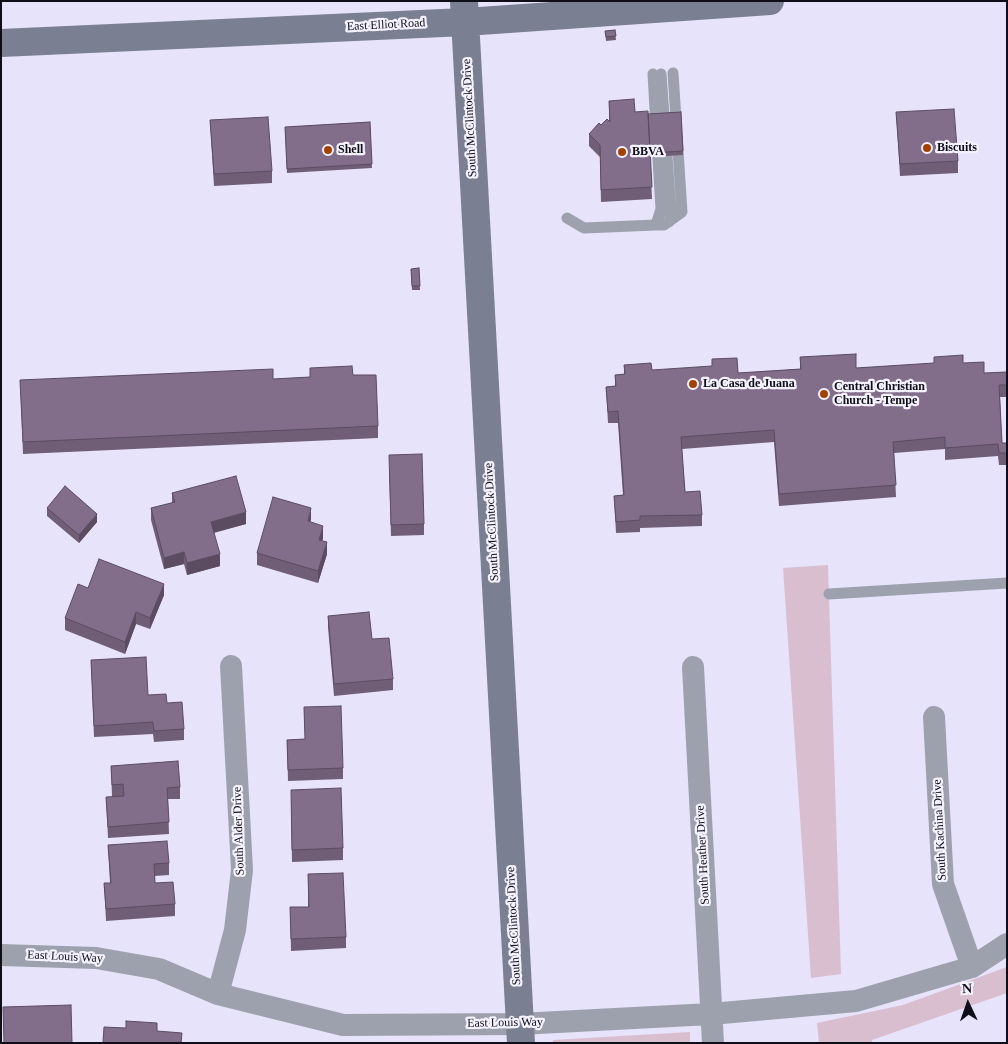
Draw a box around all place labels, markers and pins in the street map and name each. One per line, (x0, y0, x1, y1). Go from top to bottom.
place label: Biscuits (937, 141, 977, 155)
marker: Biscuits (921, 142, 933, 154)
place label: Shell (338, 143, 363, 157)
marker: Shell (322, 144, 334, 156)
place label: BBVA (632, 145, 664, 159)
marker: BBVA (616, 146, 628, 158)
place label: La Casa de Juana (703, 377, 795, 391)
marker: La Casa de Juana (687, 378, 699, 390)
place label: Central Christian Church - Tempe (834, 380, 925, 408)
marker: Central Christian Church - Tempe (818, 388, 830, 400)

